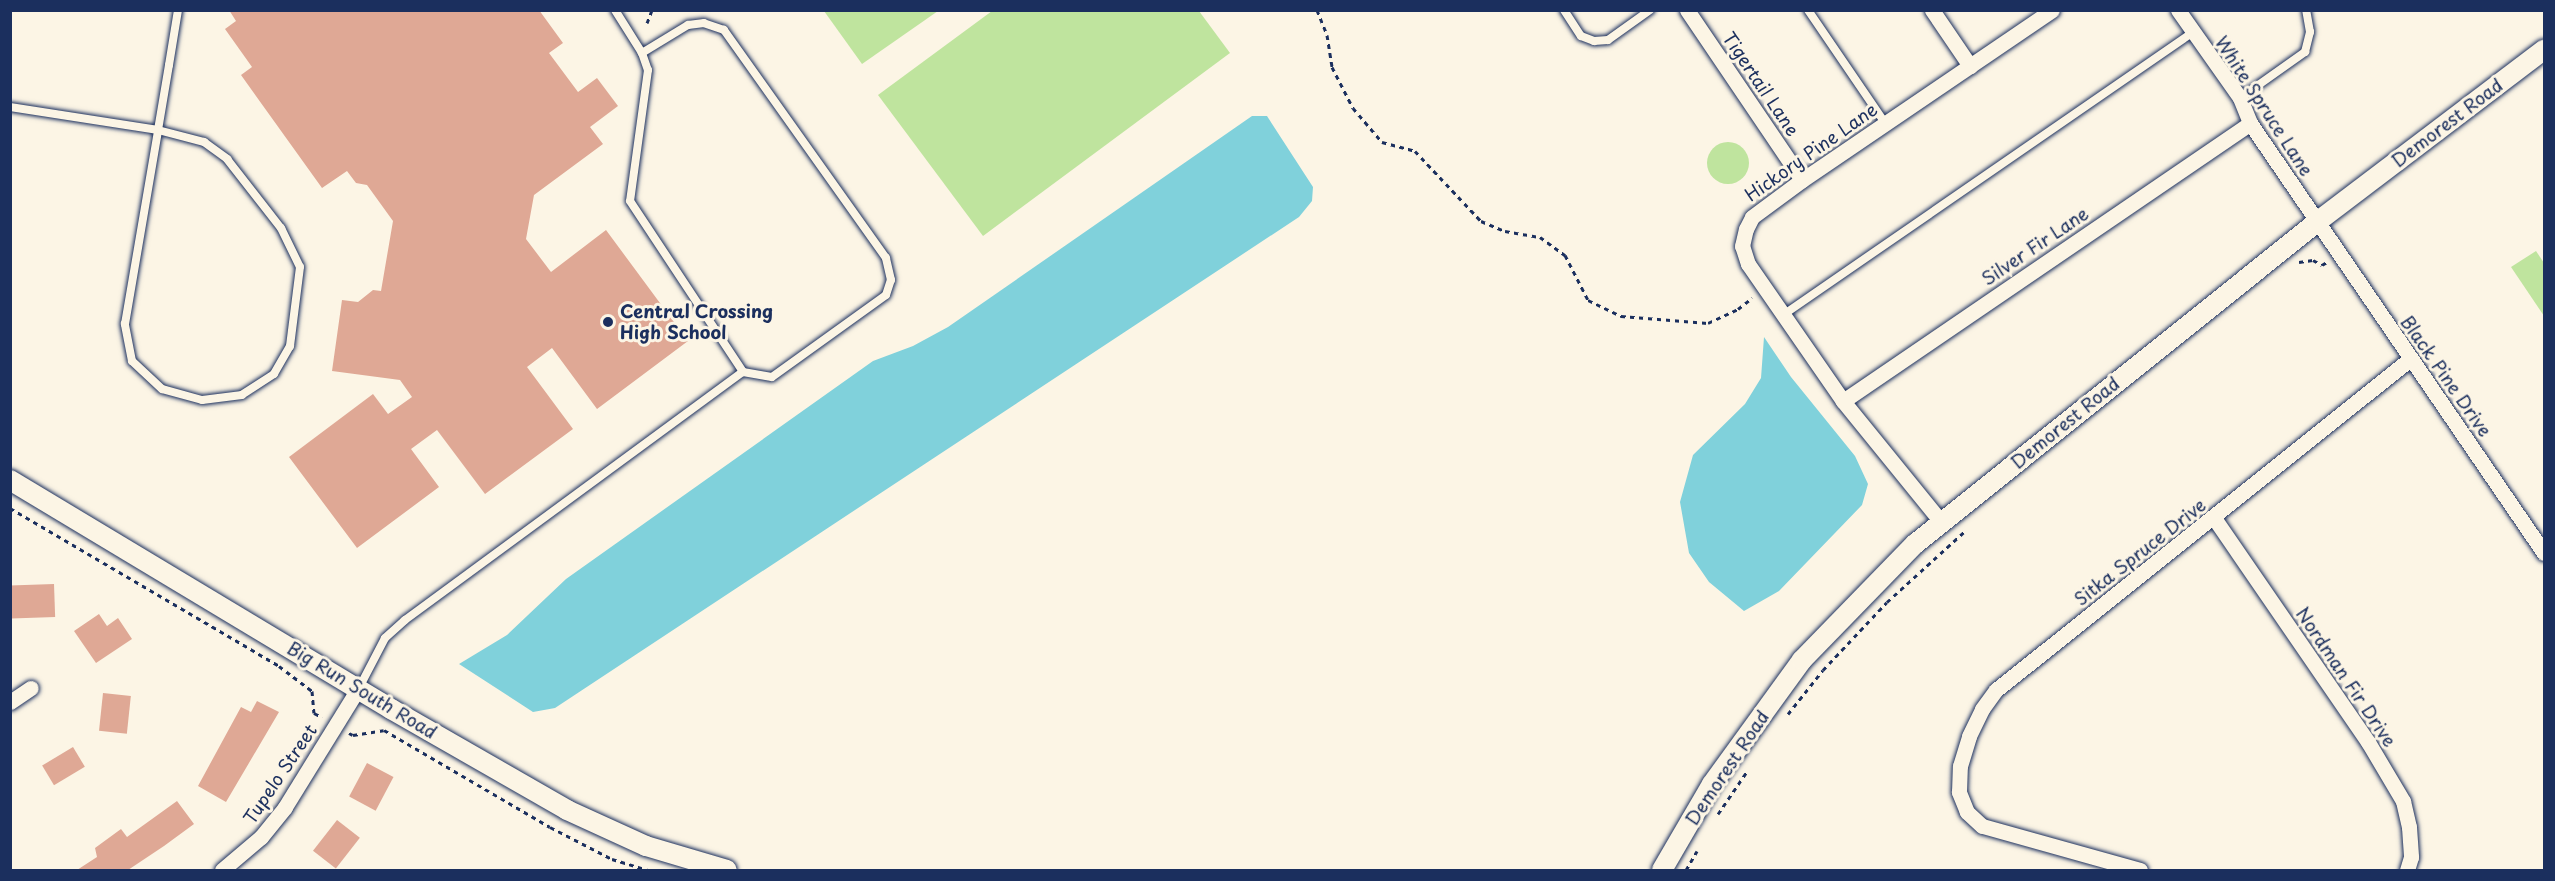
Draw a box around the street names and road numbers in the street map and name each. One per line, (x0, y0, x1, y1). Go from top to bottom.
street label: Tigertail Lane (1718, 28, 1804, 140)
street label: White Spruce Lane (2210, 31, 2318, 181)
street label: Demorest Road (2387, 74, 2507, 172)
street label: Hickory Pine Lane (1741, 98, 1881, 206)
street label: Silver Fir Lane (1977, 202, 2093, 290)
street label: Black Pine Drive (2396, 311, 2496, 441)
street label: Demorest Road (2006, 372, 2124, 474)
street label: Sitka Spruce Drive (2069, 493, 2211, 611)
street label: Nordman Fir Drive (2291, 603, 2401, 751)
street label: Big Run South Road (283, 637, 441, 743)
street label: Demorest Road (1681, 706, 1773, 830)
street label: Tupelo Street (239, 720, 321, 828)

